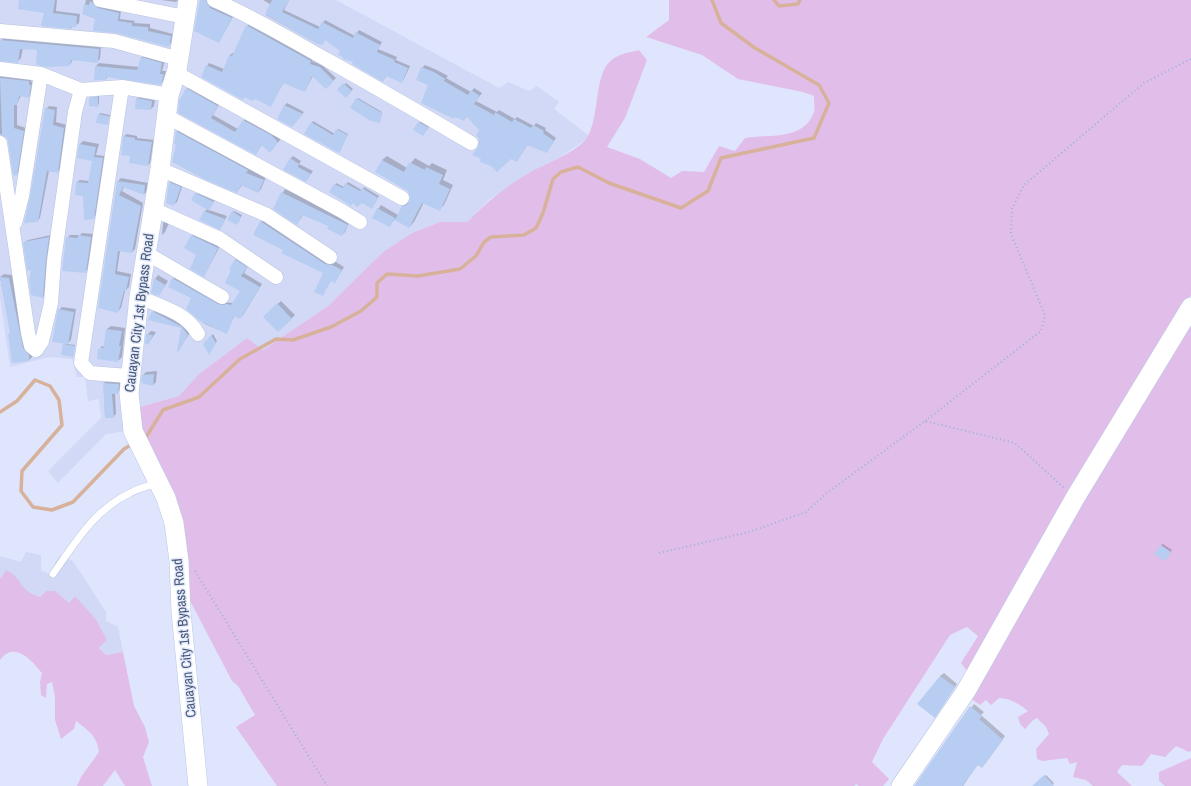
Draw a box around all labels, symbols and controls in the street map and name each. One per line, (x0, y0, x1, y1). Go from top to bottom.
street label: Cauayan City 1st Bypass Road (122, 233, 158, 393)
street label: Cauayan City 1st Bypass Road (170, 558, 200, 718)

